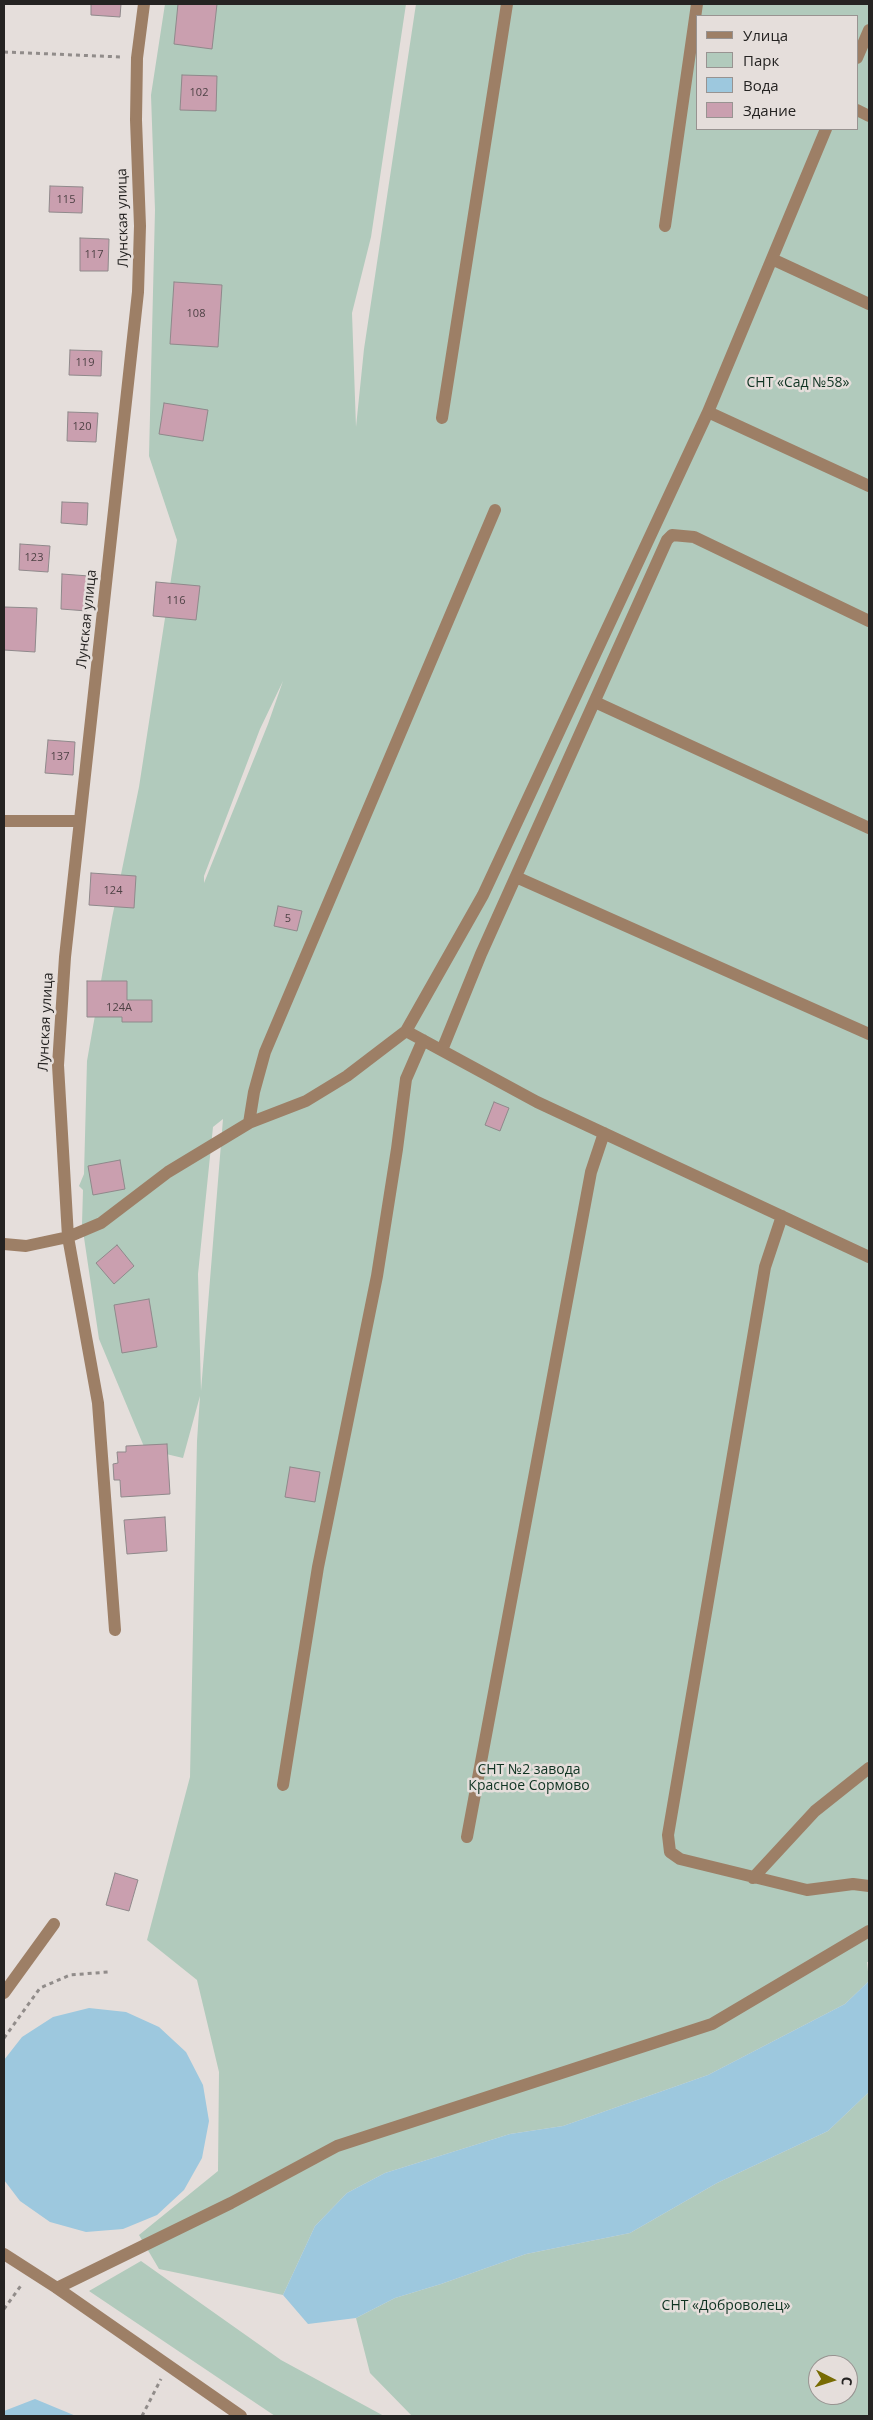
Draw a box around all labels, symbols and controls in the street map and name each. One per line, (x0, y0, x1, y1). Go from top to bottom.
legend (696, 15, 858, 130)
text: Улица (743, 25, 788, 45)
text: Парк (743, 50, 779, 70)
text: Вода (743, 75, 779, 95)
house number: 102 (190, 86, 208, 100)
text: Здание (743, 100, 796, 120)
street label: Лунская улица (114, 168, 132, 268)
house number: 115 (57, 193, 75, 207)
house number: 117 (85, 248, 103, 262)
house number: 108 (187, 307, 205, 321)
house number: 119 (76, 356, 94, 370)
park label: СНТ «Сад №58» (747, 375, 849, 391)
house number: 120 (73, 420, 91, 434)
house number: 123 (25, 551, 43, 565)
street label: Лунская улица (73, 569, 101, 669)
house number: 116 (167, 594, 185, 608)
house number: 137 (51, 750, 69, 764)
house number: 124 (104, 884, 122, 898)
house number: 5 (285, 912, 291, 926)
street label: Лунская улица (35, 972, 57, 1072)
house number: 124А (106, 1001, 132, 1015)
park label: СНТ №2 завода Красное Сормово (468, 1762, 590, 1794)
park label: СНТ «Доброволец» (662, 2298, 790, 2314)
north arrow (808, 2355, 858, 2405)
text: С (838, 2376, 857, 2387)

